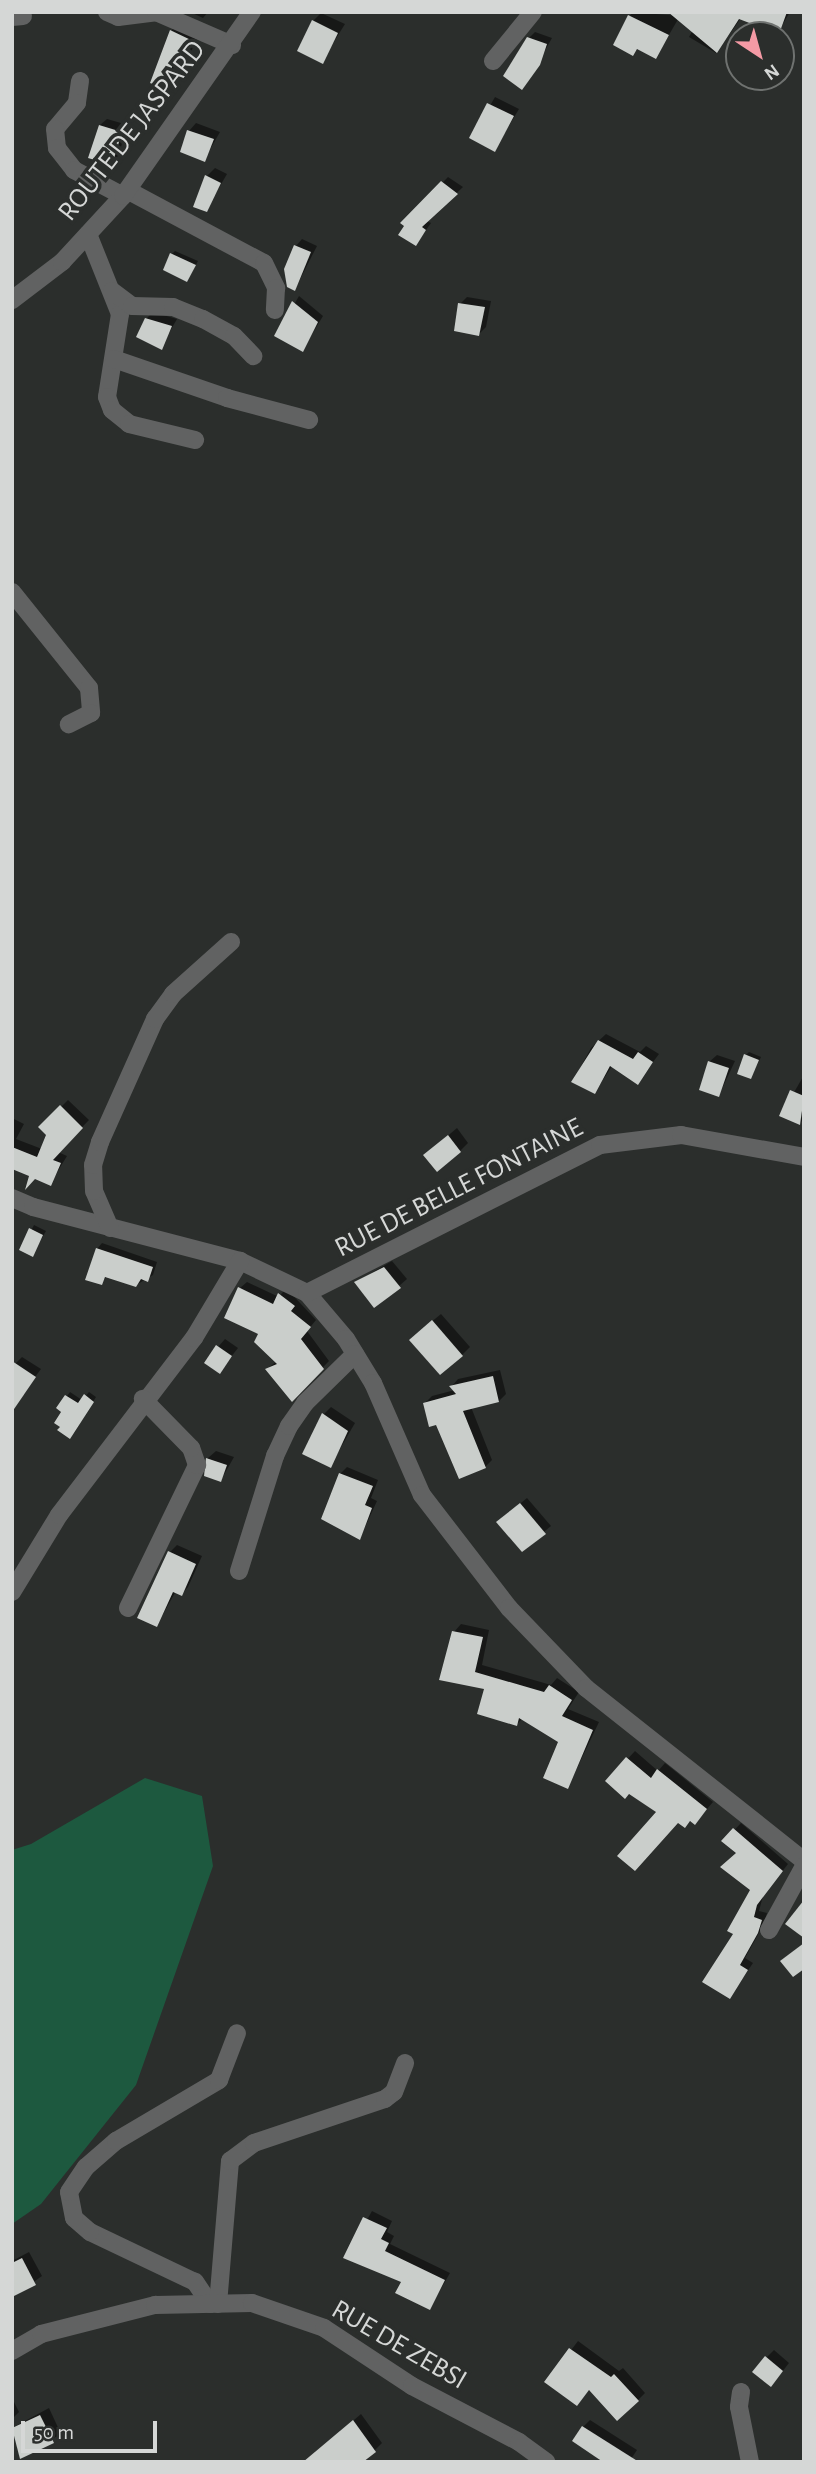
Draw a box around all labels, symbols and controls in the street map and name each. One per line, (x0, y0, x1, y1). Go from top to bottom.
north arrow (725, 21, 795, 91)
street label: ROUTE DE JASPARD (51, 34, 213, 228)
text: N (761, 60, 782, 83)
street label: RUE DE BELLE FONTAINE (329, 1111, 589, 1265)
street label: RUE DE ZEBSI (325, 2293, 473, 2397)
scale bar (24, 2408, 161, 2452)
text: 50 m (34, 2422, 74, 2443)

